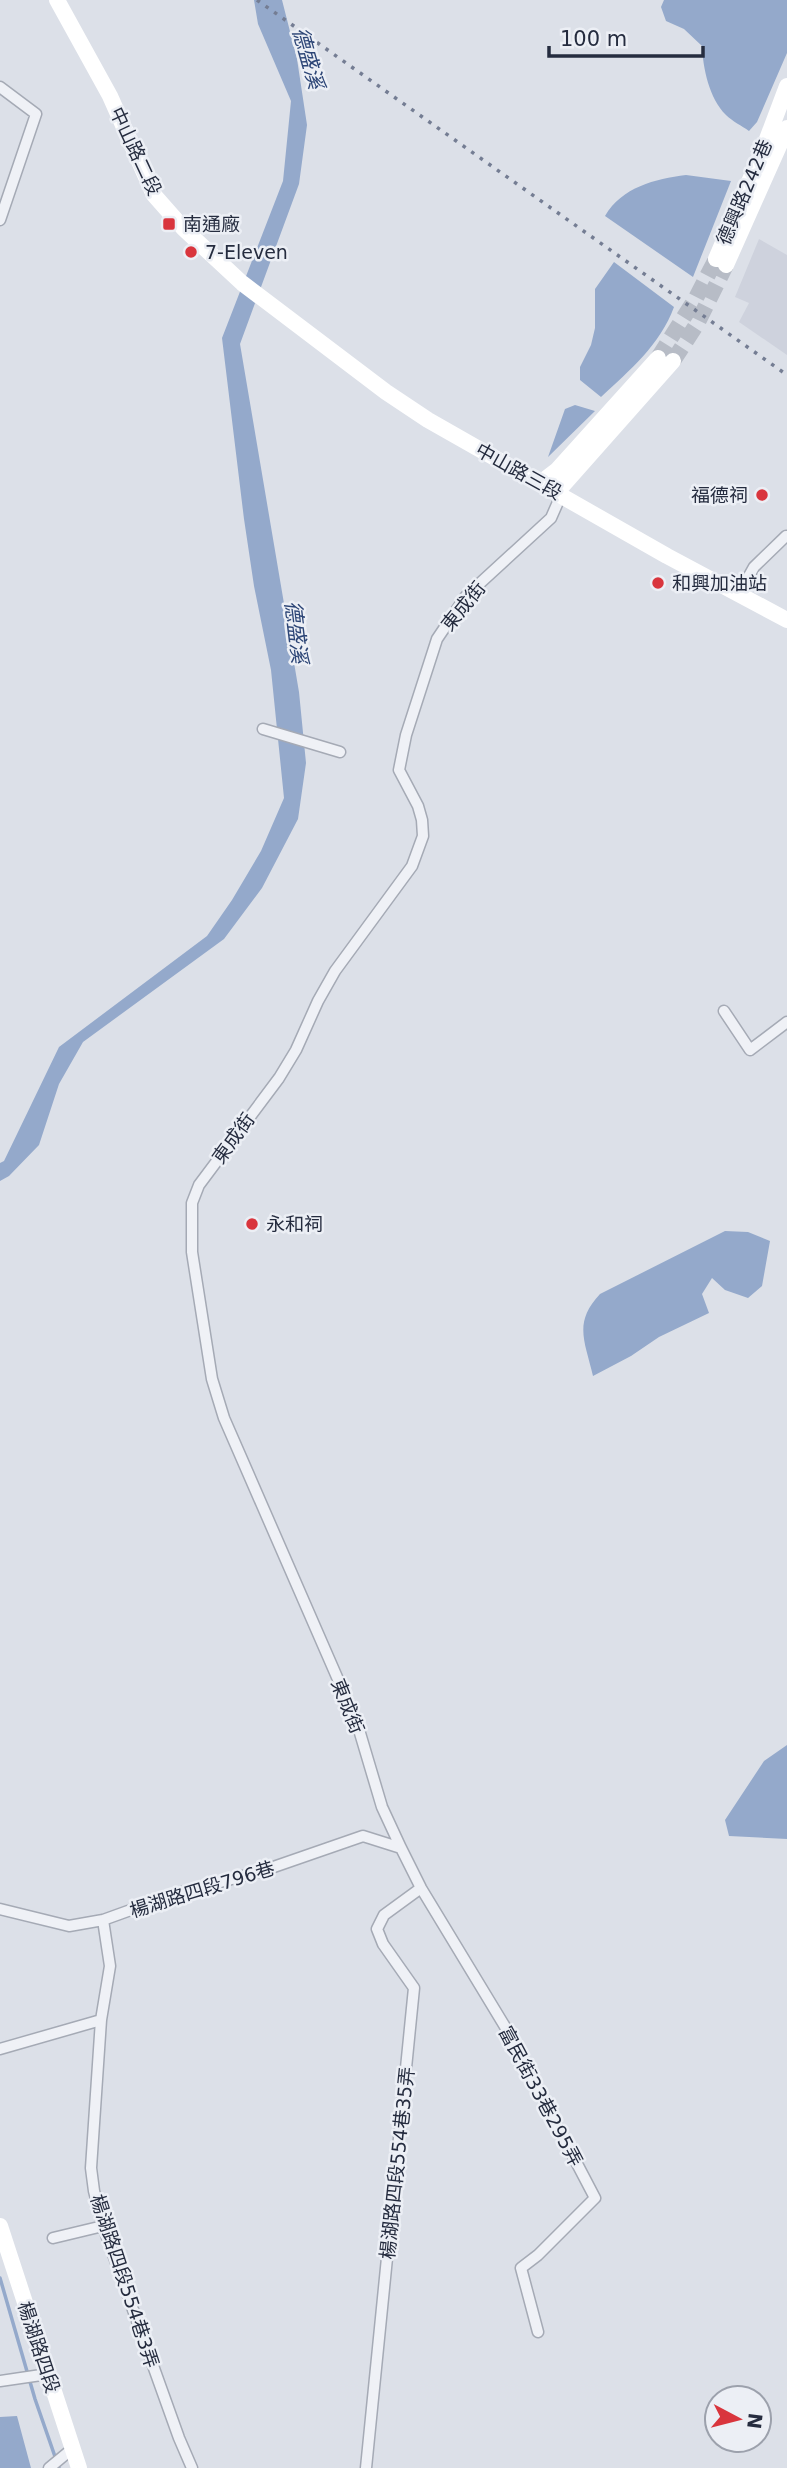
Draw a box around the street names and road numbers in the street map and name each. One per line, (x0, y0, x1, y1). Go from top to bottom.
street label: 中山路二段 (106, 103, 166, 199)
street label: 德興路242巷 (712, 136, 776, 248)
street label: 中山路三段 (472, 438, 566, 504)
street label: 東成街 (437, 577, 489, 635)
street label: 東成街 (207, 1108, 259, 1168)
street label: 東成街 (327, 1675, 369, 1737)
street label: 楊湖路四段796巷 (127, 1857, 277, 1921)
street label: 富民街33巷295弄 (495, 2022, 587, 2170)
street label: 楊湖路四段554巷35弄 (376, 2066, 418, 2260)
street label: 楊湖路四段554巷3弄 (87, 2191, 163, 2371)
street label: 楊湖路四段 (14, 2298, 64, 2396)

